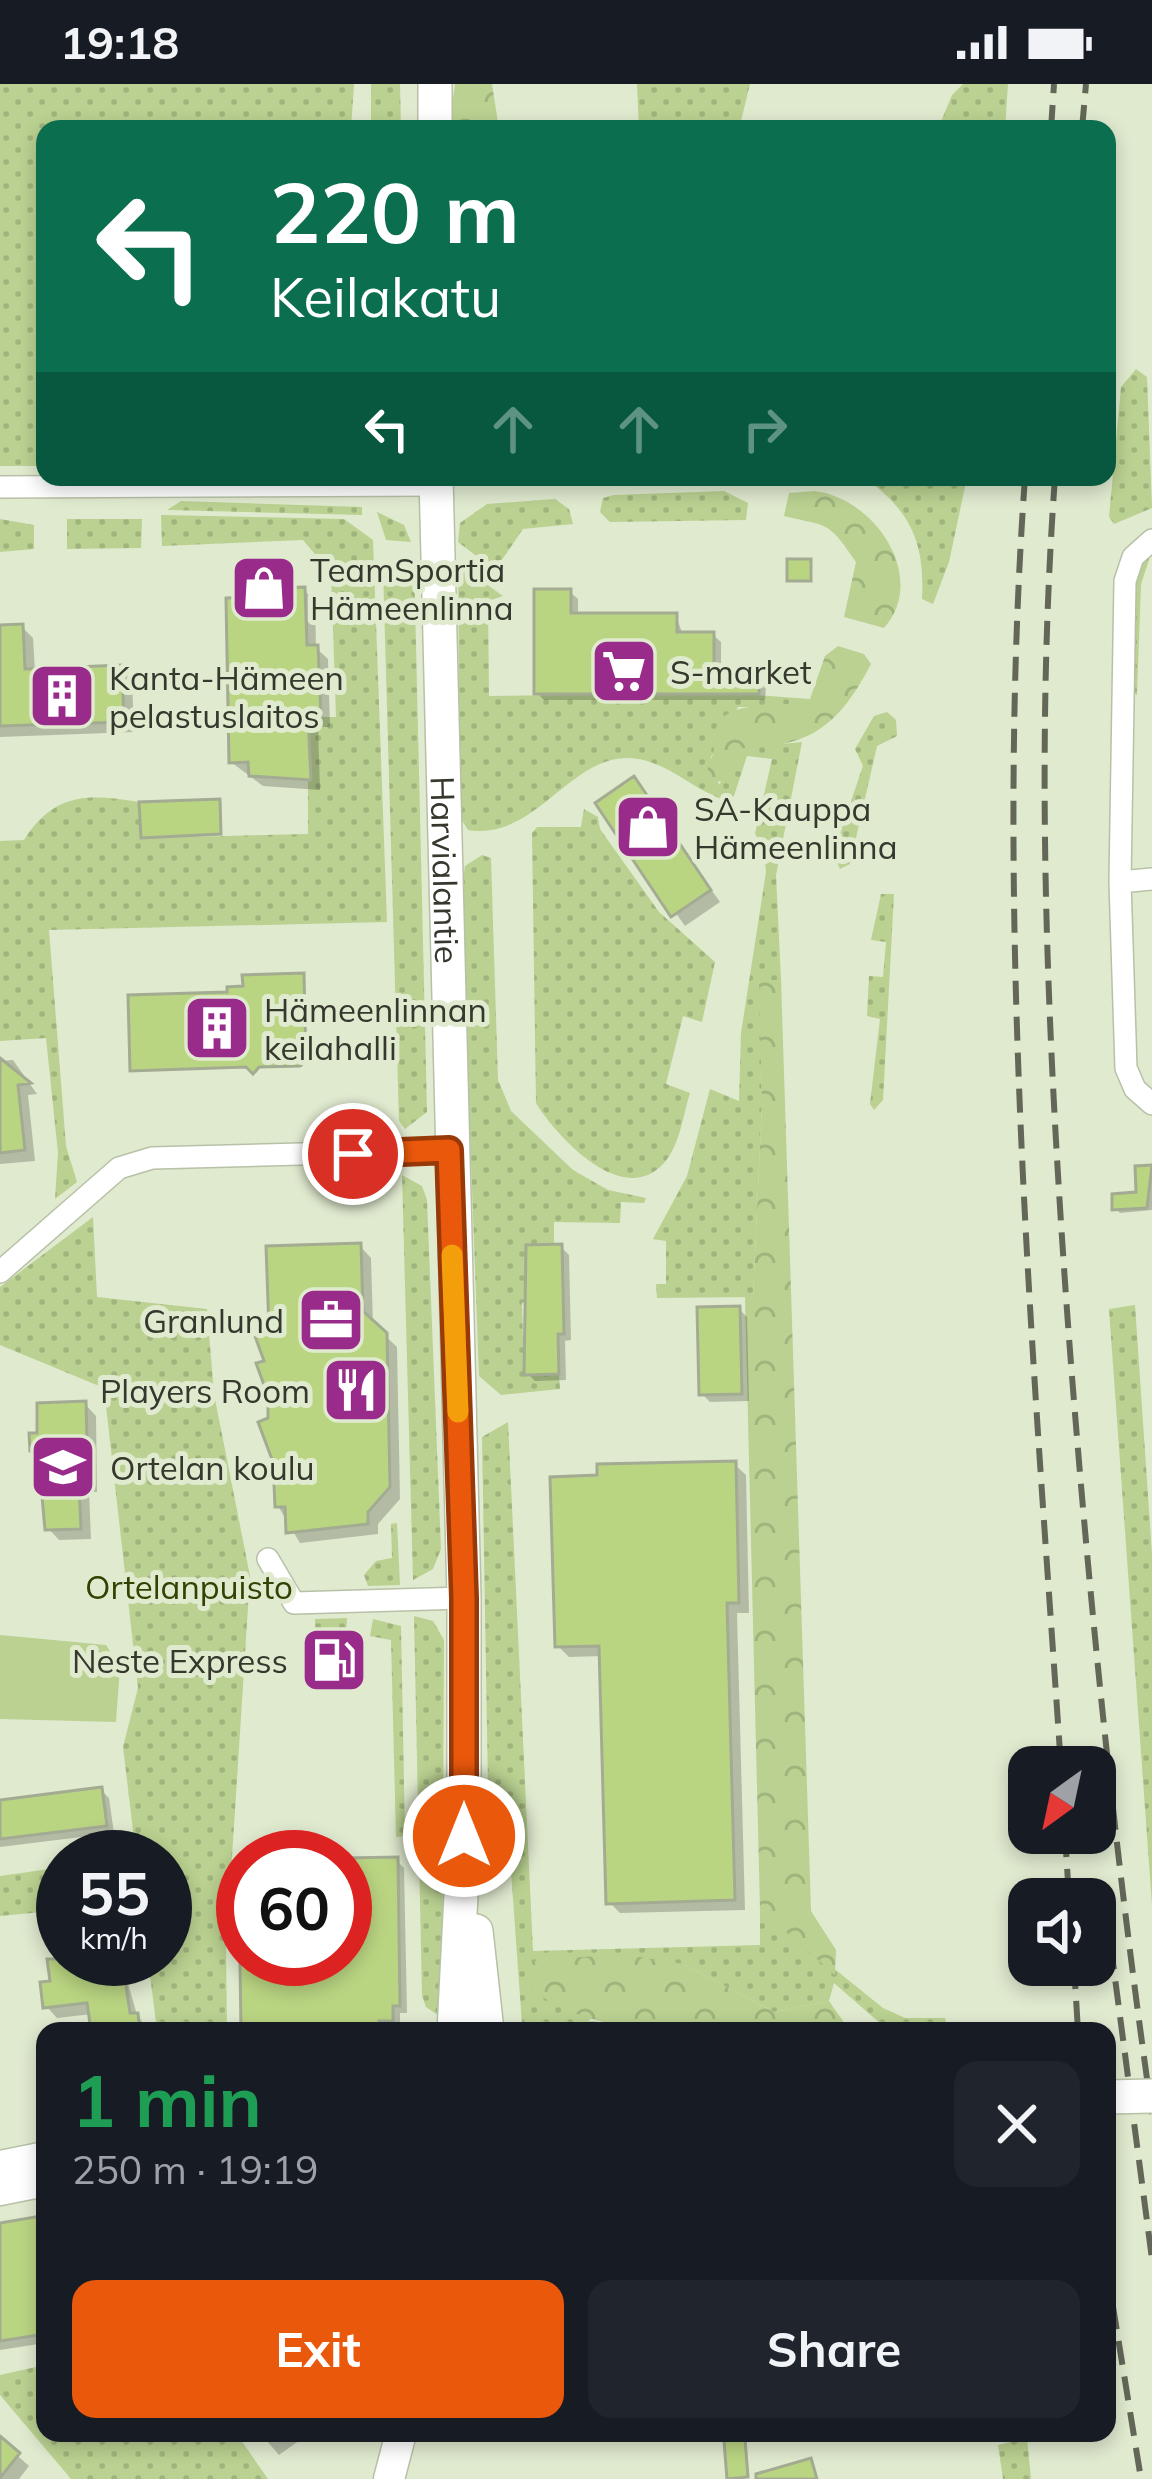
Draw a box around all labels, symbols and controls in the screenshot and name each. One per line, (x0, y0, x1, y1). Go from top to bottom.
text: 19:18 (60, 14, 179, 70)
text: 220 m (270, 159, 520, 264)
icon: left (72, 168, 228, 324)
text: Keilakatu (270, 263, 501, 331)
icon: left (354, 396, 420, 462)
icon: ahead (480, 396, 546, 462)
icon: ahead (606, 396, 672, 462)
icon: right (732, 396, 798, 462)
place label: TeamSportia Hämeenlinna (310, 549, 513, 628)
shop icon: TeamSportia Hämeenlinna (229, 553, 299, 623)
supermarket icon: S-market (589, 636, 659, 706)
place label: S-market (670, 651, 812, 692)
place label: Kanta-Hämeen pelastuslaitos (109, 657, 344, 736)
building icon: Kanta-Hämeen pelastuslaitos (27, 661, 97, 731)
street label: Harvialantie (423, 776, 469, 964)
place label: SA-Kauppa Hämeenlinna (694, 788, 897, 867)
shop icon: SA-Kauppa Hämeenlinna (613, 792, 683, 862)
place label: Hämeenlinnan keilahalli (264, 989, 487, 1068)
building icon: Hämeenlinnan keilahalli (182, 993, 252, 1063)
pin (302, 1103, 404, 1205)
icon: arrive (320, 1121, 386, 1187)
office icon: Granlund (296, 1285, 366, 1355)
place label: Granlund (143, 1300, 284, 1341)
restaurant icon: Players Room (321, 1355, 391, 1425)
place label: Players Room (100, 1370, 310, 1411)
school or university icon: Ortelan koulu (28, 1432, 98, 1502)
place label: Ortelan koulu (110, 1447, 315, 1488)
park label: Ortelanpuisto (85, 1566, 293, 1607)
fuel station icon: Neste Express (299, 1625, 369, 1695)
place label: Neste Express (72, 1640, 288, 1681)
north arrow (1008, 1746, 1116, 1854)
map controls (1008, 1746, 1116, 1986)
position arrow (401, 1773, 527, 1899)
speed limit sign: 60 (216, 1830, 372, 1986)
text: 55 (78, 1855, 150, 1930)
button: sound (1008, 1878, 1116, 1986)
text: km/h (80, 1919, 148, 1957)
text: 1 min (72, 2055, 262, 2145)
button: close (954, 2061, 1080, 2187)
text: 250 m · 19:19 (72, 2145, 318, 2194)
button: Exit (72, 2280, 564, 2418)
button: Share (588, 2280, 1080, 2418)

